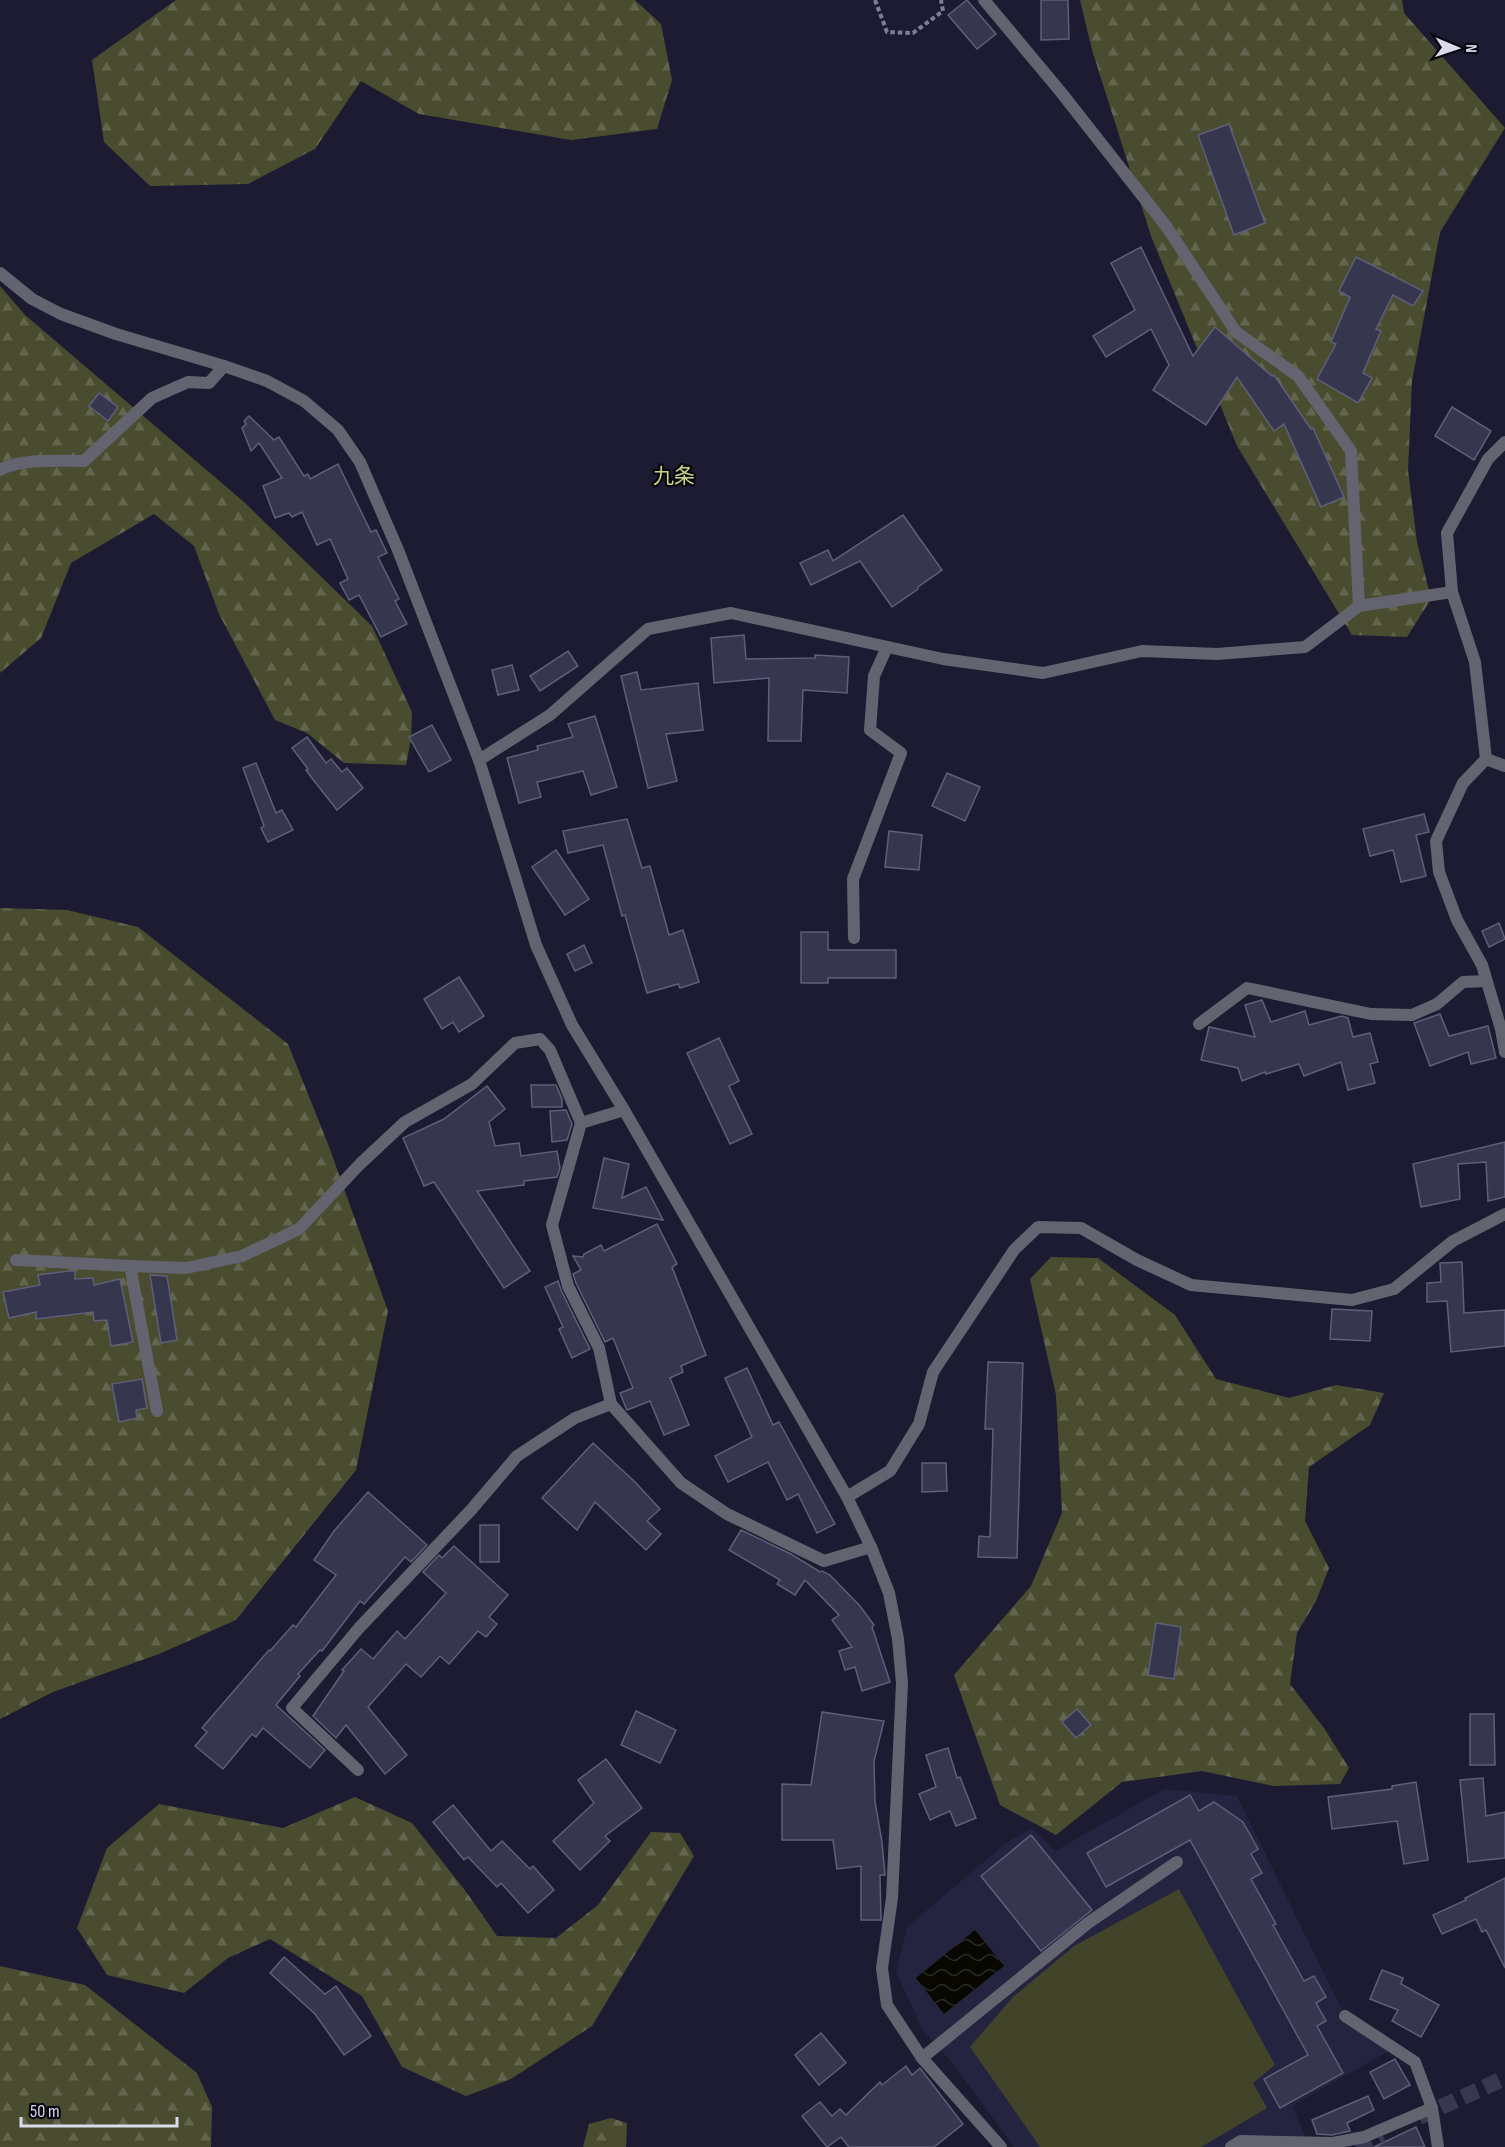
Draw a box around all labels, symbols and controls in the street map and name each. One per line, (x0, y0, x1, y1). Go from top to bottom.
north arrow (1427, 18, 1487, 78)
text: N (1461, 44, 1480, 53)
district label: 九条 (653, 464, 695, 489)
scale bar (21, 2090, 177, 2128)
text: 50 m (30, 2101, 60, 2122)

